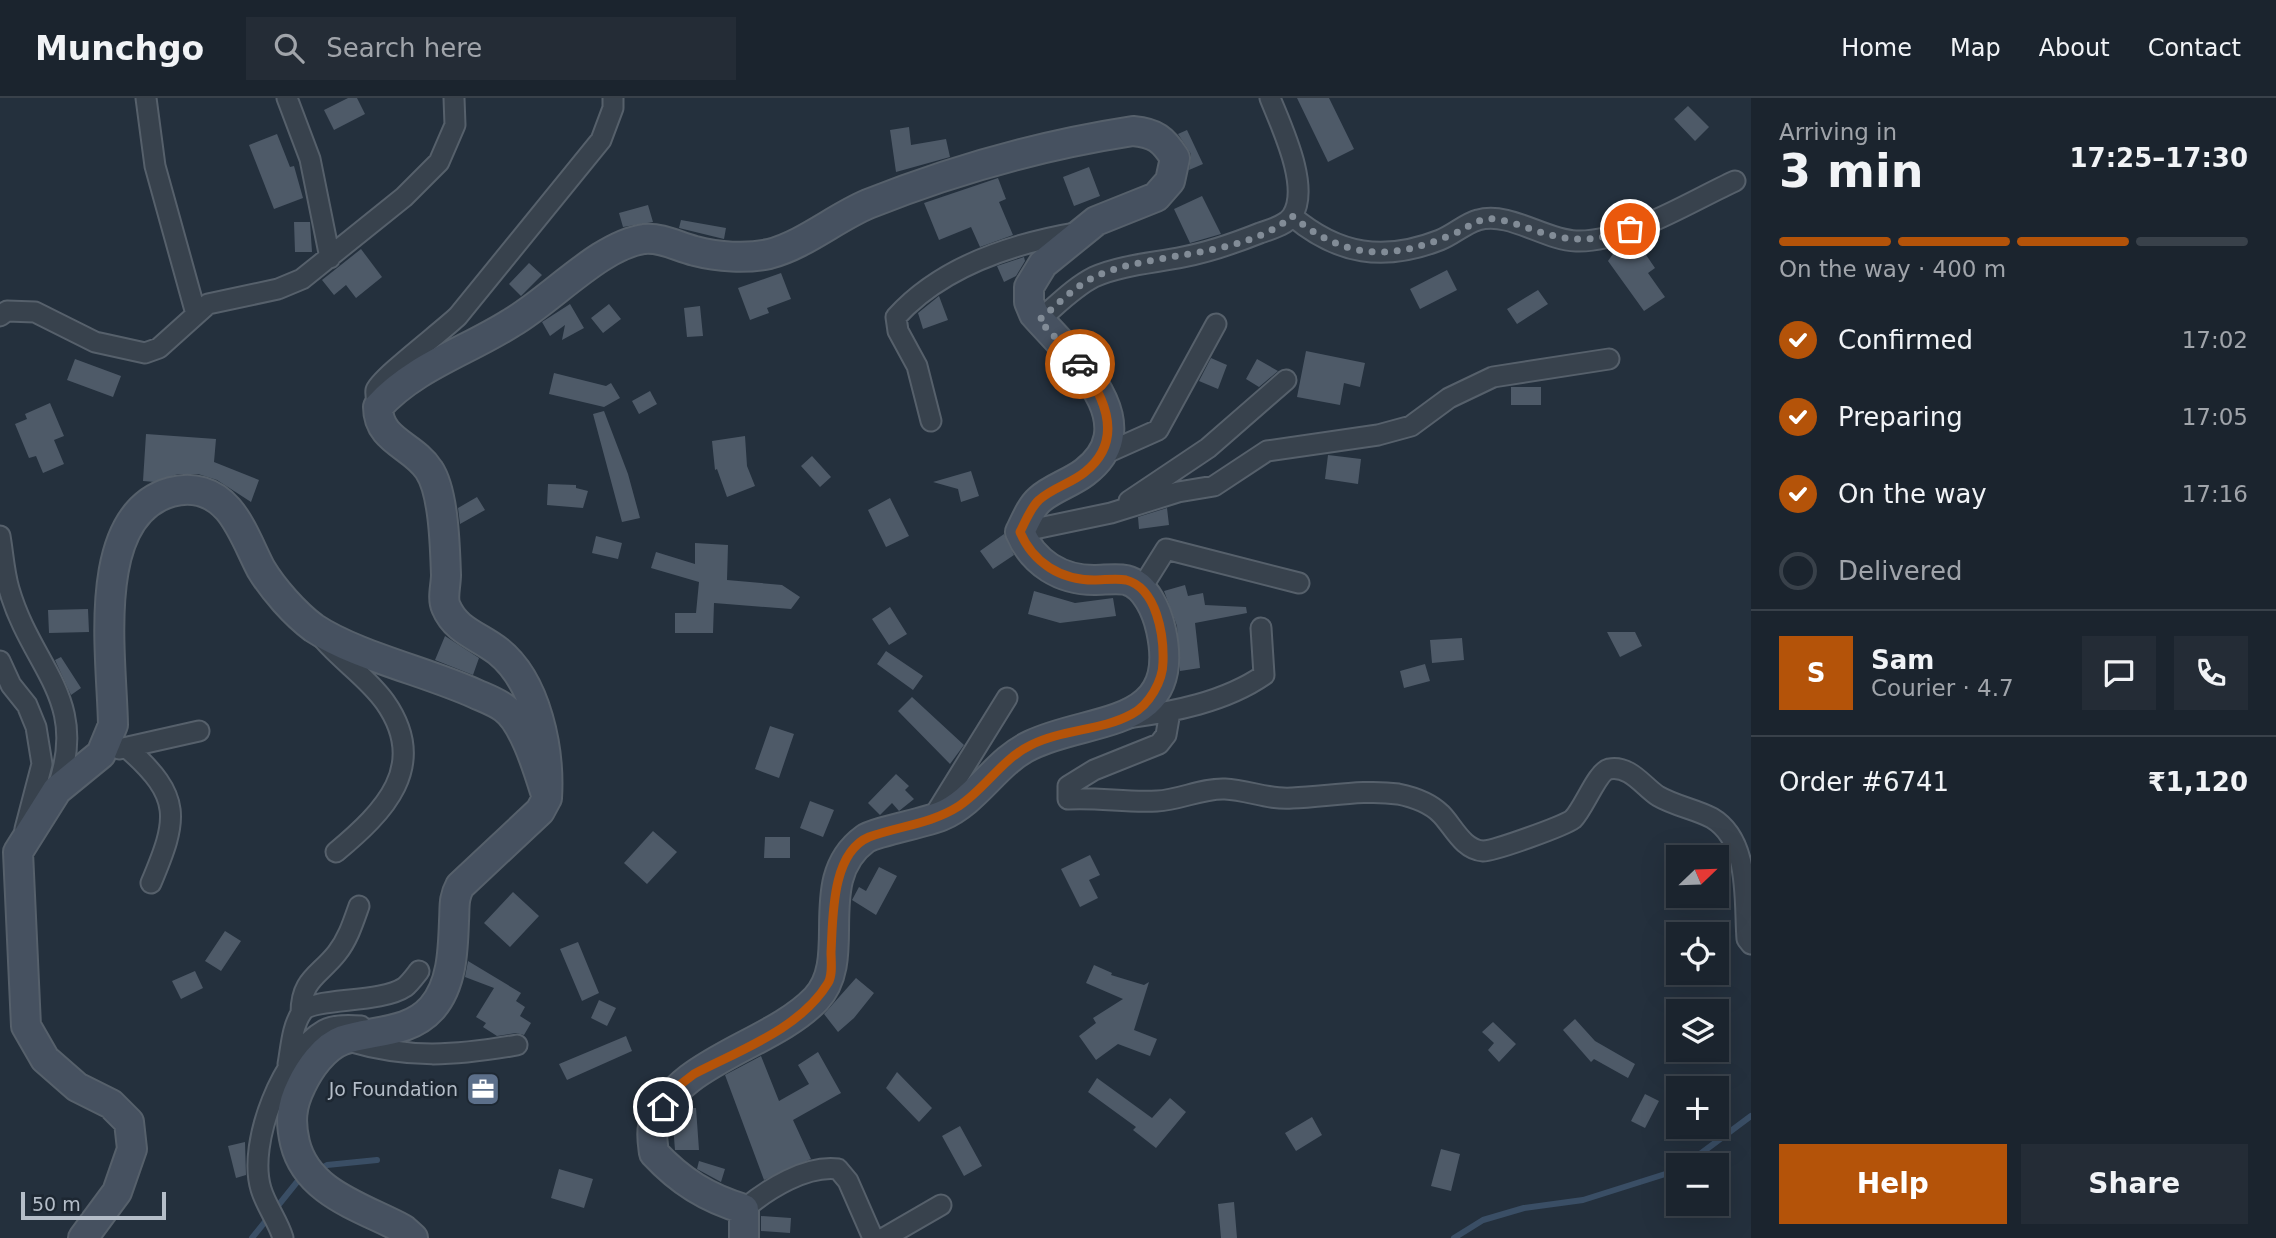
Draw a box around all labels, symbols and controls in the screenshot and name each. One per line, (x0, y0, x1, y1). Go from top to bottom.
search box (246, 17, 736, 80)
text: Munchgo (35, 29, 204, 68)
icon: search (270, 29, 308, 67)
text: Search here (326, 33, 482, 63)
text: Home (1841, 34, 1912, 62)
text: Map (1950, 34, 2001, 62)
text: About (2039, 34, 2110, 62)
text: Contact (2148, 34, 2241, 62)
text: Arriving in (1779, 119, 1897, 145)
text: 17:25–17:30 (2069, 143, 2248, 173)
text: 3 min (1779, 144, 1923, 198)
pin (1600, 199, 1660, 259)
icon: bag (1611, 210, 1649, 248)
text: On the way · 400 m (1779, 256, 2006, 282)
icon: check (1779, 321, 1817, 359)
text: Confirmed (1838, 325, 1973, 355)
text: 17:02 (2182, 327, 2248, 353)
courier (1045, 329, 1115, 399)
icon: car (1061, 345, 1099, 383)
icon: check (1779, 398, 1817, 436)
text: Preparing (1838, 402, 1963, 432)
text: 17:05 (2182, 404, 2248, 430)
icon: check (1779, 475, 1817, 513)
text: On the way (1838, 479, 1987, 509)
text: 17:16 (2182, 481, 2248, 507)
text: Delivered (1838, 556, 1962, 586)
button: chat (2082, 636, 2156, 710)
button: phone (2174, 636, 2248, 710)
text: Sam (1871, 645, 1934, 675)
text: S (1807, 658, 1825, 688)
text: Courier · 4.7 (1871, 675, 2014, 701)
text: Order #6741 (1779, 767, 1949, 797)
text: ₹1,120 (2148, 767, 2248, 797)
north arrow (1666, 845, 1729, 908)
map controls (1666, 845, 1729, 1216)
button: locate (1666, 922, 1729, 985)
button: layers (1666, 999, 1729, 1062)
office icon: Jo Foundation (464, 1070, 502, 1108)
button: + (1666, 1076, 1729, 1139)
pin (633, 1077, 693, 1137)
place label: Jo Foundation (328, 1078, 458, 1100)
icon: home (644, 1088, 682, 1126)
button: Help (1779, 1144, 2007, 1224)
button: Share (2021, 1144, 2248, 1224)
button: − (1666, 1153, 1729, 1216)
scale bar (21, 1189, 166, 1221)
text: 50 m (32, 1193, 81, 1215)

